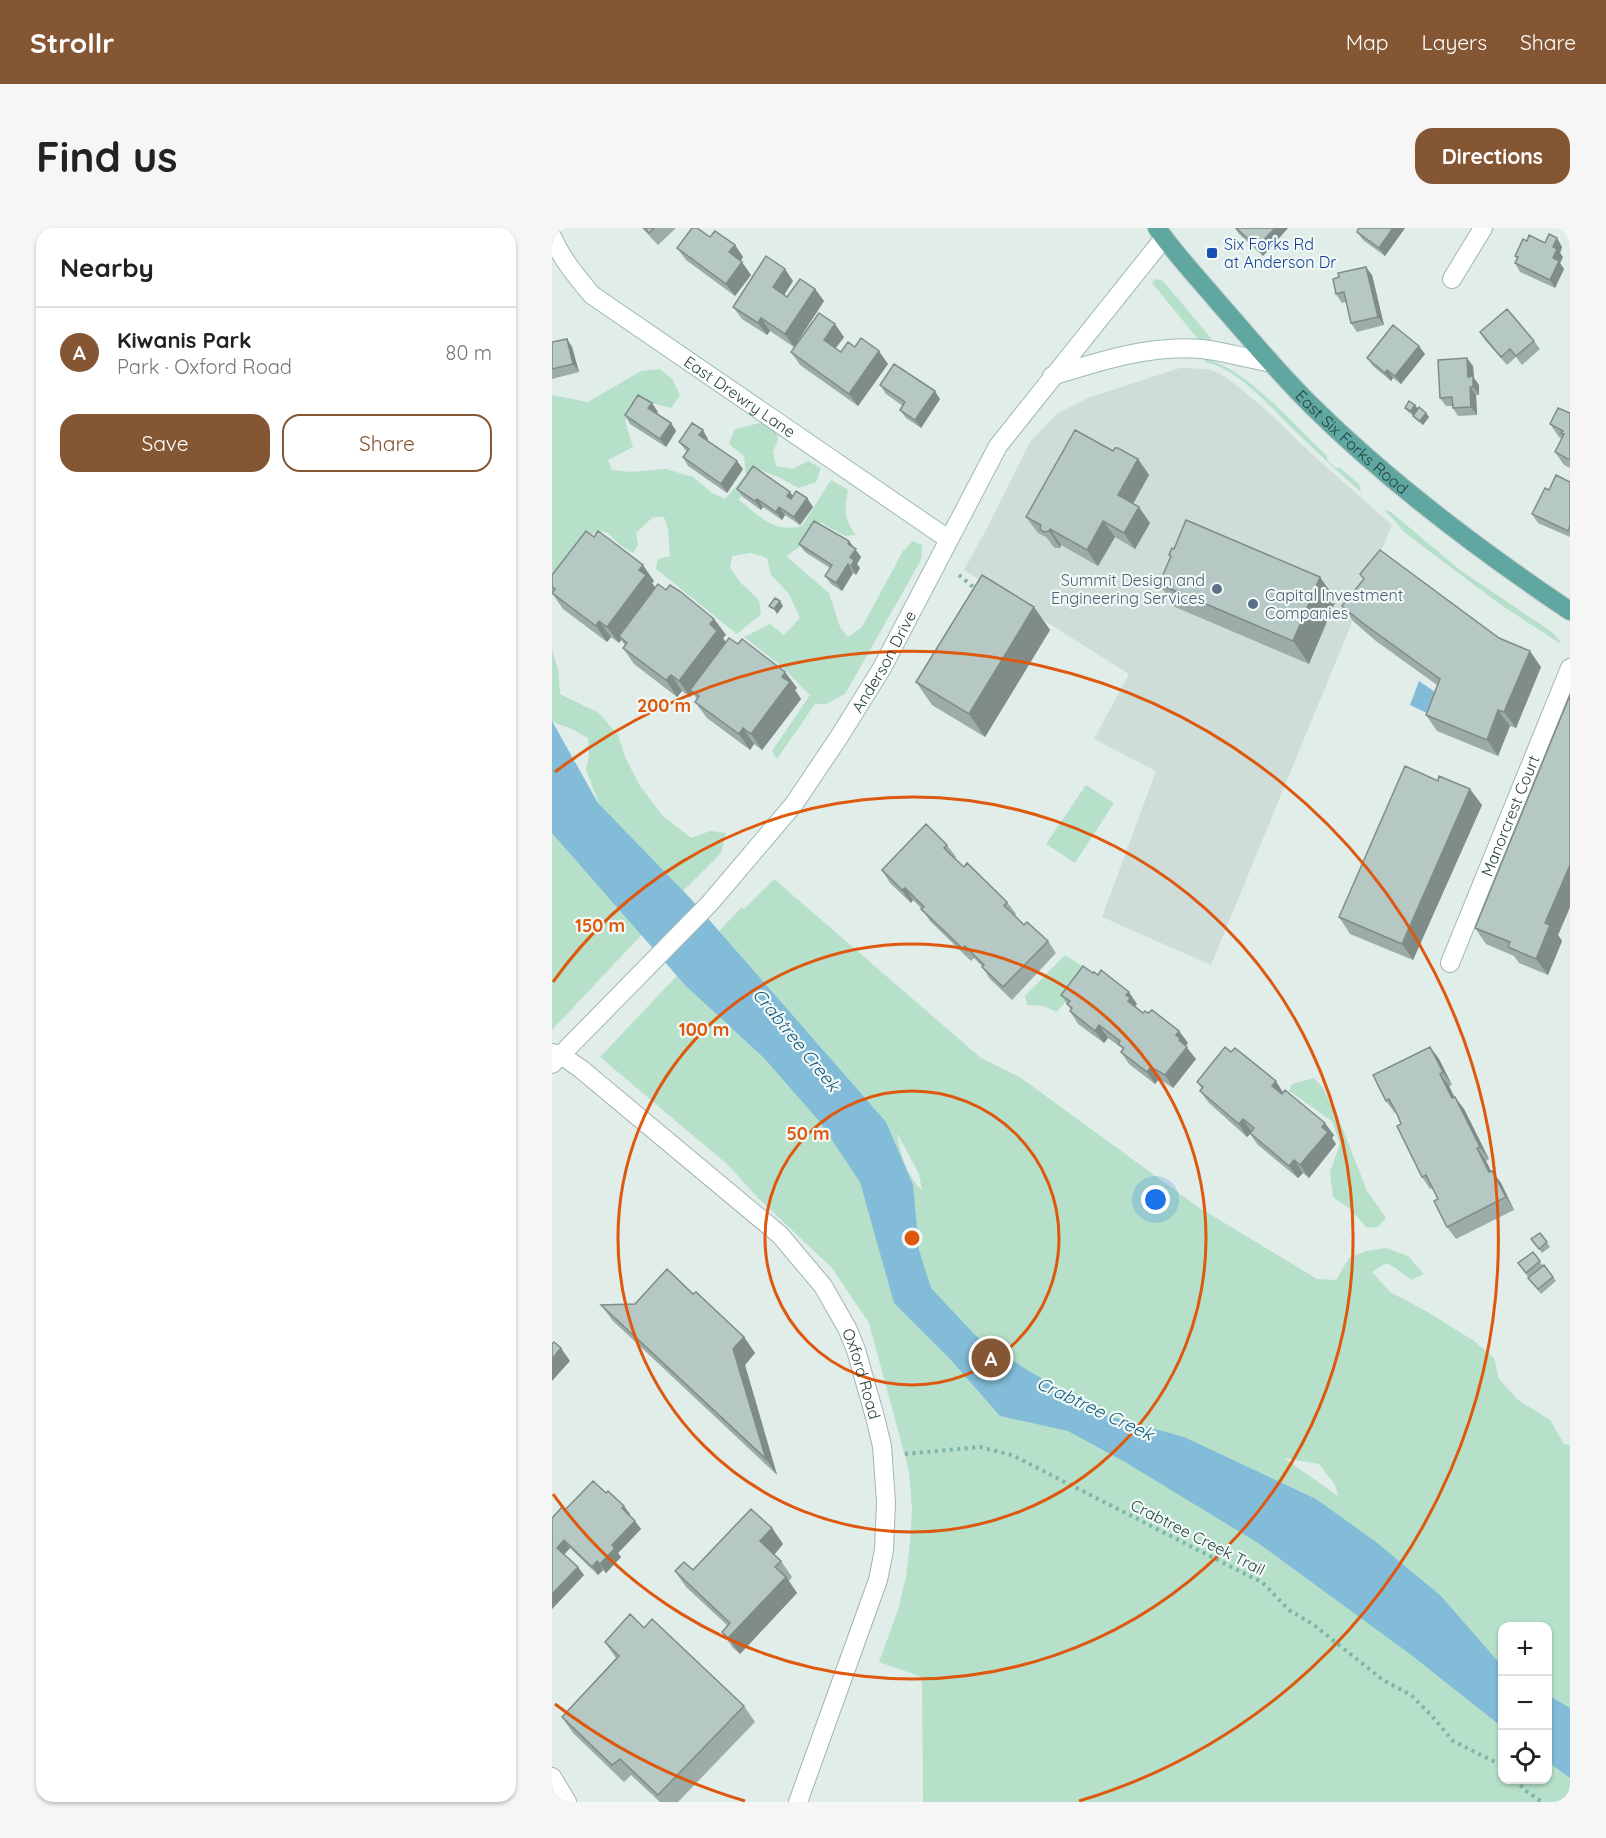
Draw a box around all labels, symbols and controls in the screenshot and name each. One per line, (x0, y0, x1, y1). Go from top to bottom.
text: Strollr (30, 25, 114, 60)
text: Map (1346, 29, 1389, 55)
text: Layers (1422, 29, 1487, 55)
text: Share (1520, 29, 1576, 55)
button: Directions (1415, 128, 1570, 184)
text: Find us (36, 130, 178, 183)
place label: Six Forks Rd at Anderson Dr (1224, 234, 1336, 272)
marker: Six Forks Rd at Anderson Dr (1205, 246, 1219, 260)
text: Nearby (60, 251, 154, 284)
text: Kiwanis Park (117, 326, 252, 354)
text: A (73, 340, 86, 365)
text: 80 m (446, 340, 492, 365)
street label: East Drewry Lane (680, 351, 799, 442)
text: Park · Oxford Road (117, 354, 292, 379)
street label: East Six Forks Road (1292, 386, 1412, 498)
button: Save (60, 414, 270, 472)
button: Share (282, 414, 492, 472)
place label: Summit Design and Engineering Services (1051, 570, 1205, 608)
marker: Summit Design and Engineering Services (1210, 582, 1224, 596)
place label: Capital Investment Companies (1265, 585, 1403, 623)
marker: Capital Investment Companies (1246, 597, 1260, 611)
street label: Anderson Drive (847, 607, 920, 716)
text: 200 m (637, 694, 691, 717)
street label: Manorcrest Court (1476, 752, 1543, 879)
text: 150 m (575, 914, 625, 937)
water label: Crabtree Creek (748, 983, 846, 1097)
text: 100 m (679, 1018, 729, 1041)
text: 50 m (786, 1122, 830, 1145)
your location (1141, 1185, 1170, 1214)
centre of rings (902, 1228, 922, 1248)
street label: Oxford Road (838, 1325, 885, 1422)
pin: A (972, 1336, 1010, 1380)
water label: Crabtree Creek (1033, 1371, 1159, 1446)
street label: Crabtree Creek Trail (1127, 1494, 1269, 1580)
map controls (1498, 1622, 1552, 1784)
button: + (1498, 1622, 1552, 1676)
button: − (1498, 1676, 1552, 1730)
button: locate (1498, 1730, 1552, 1784)

